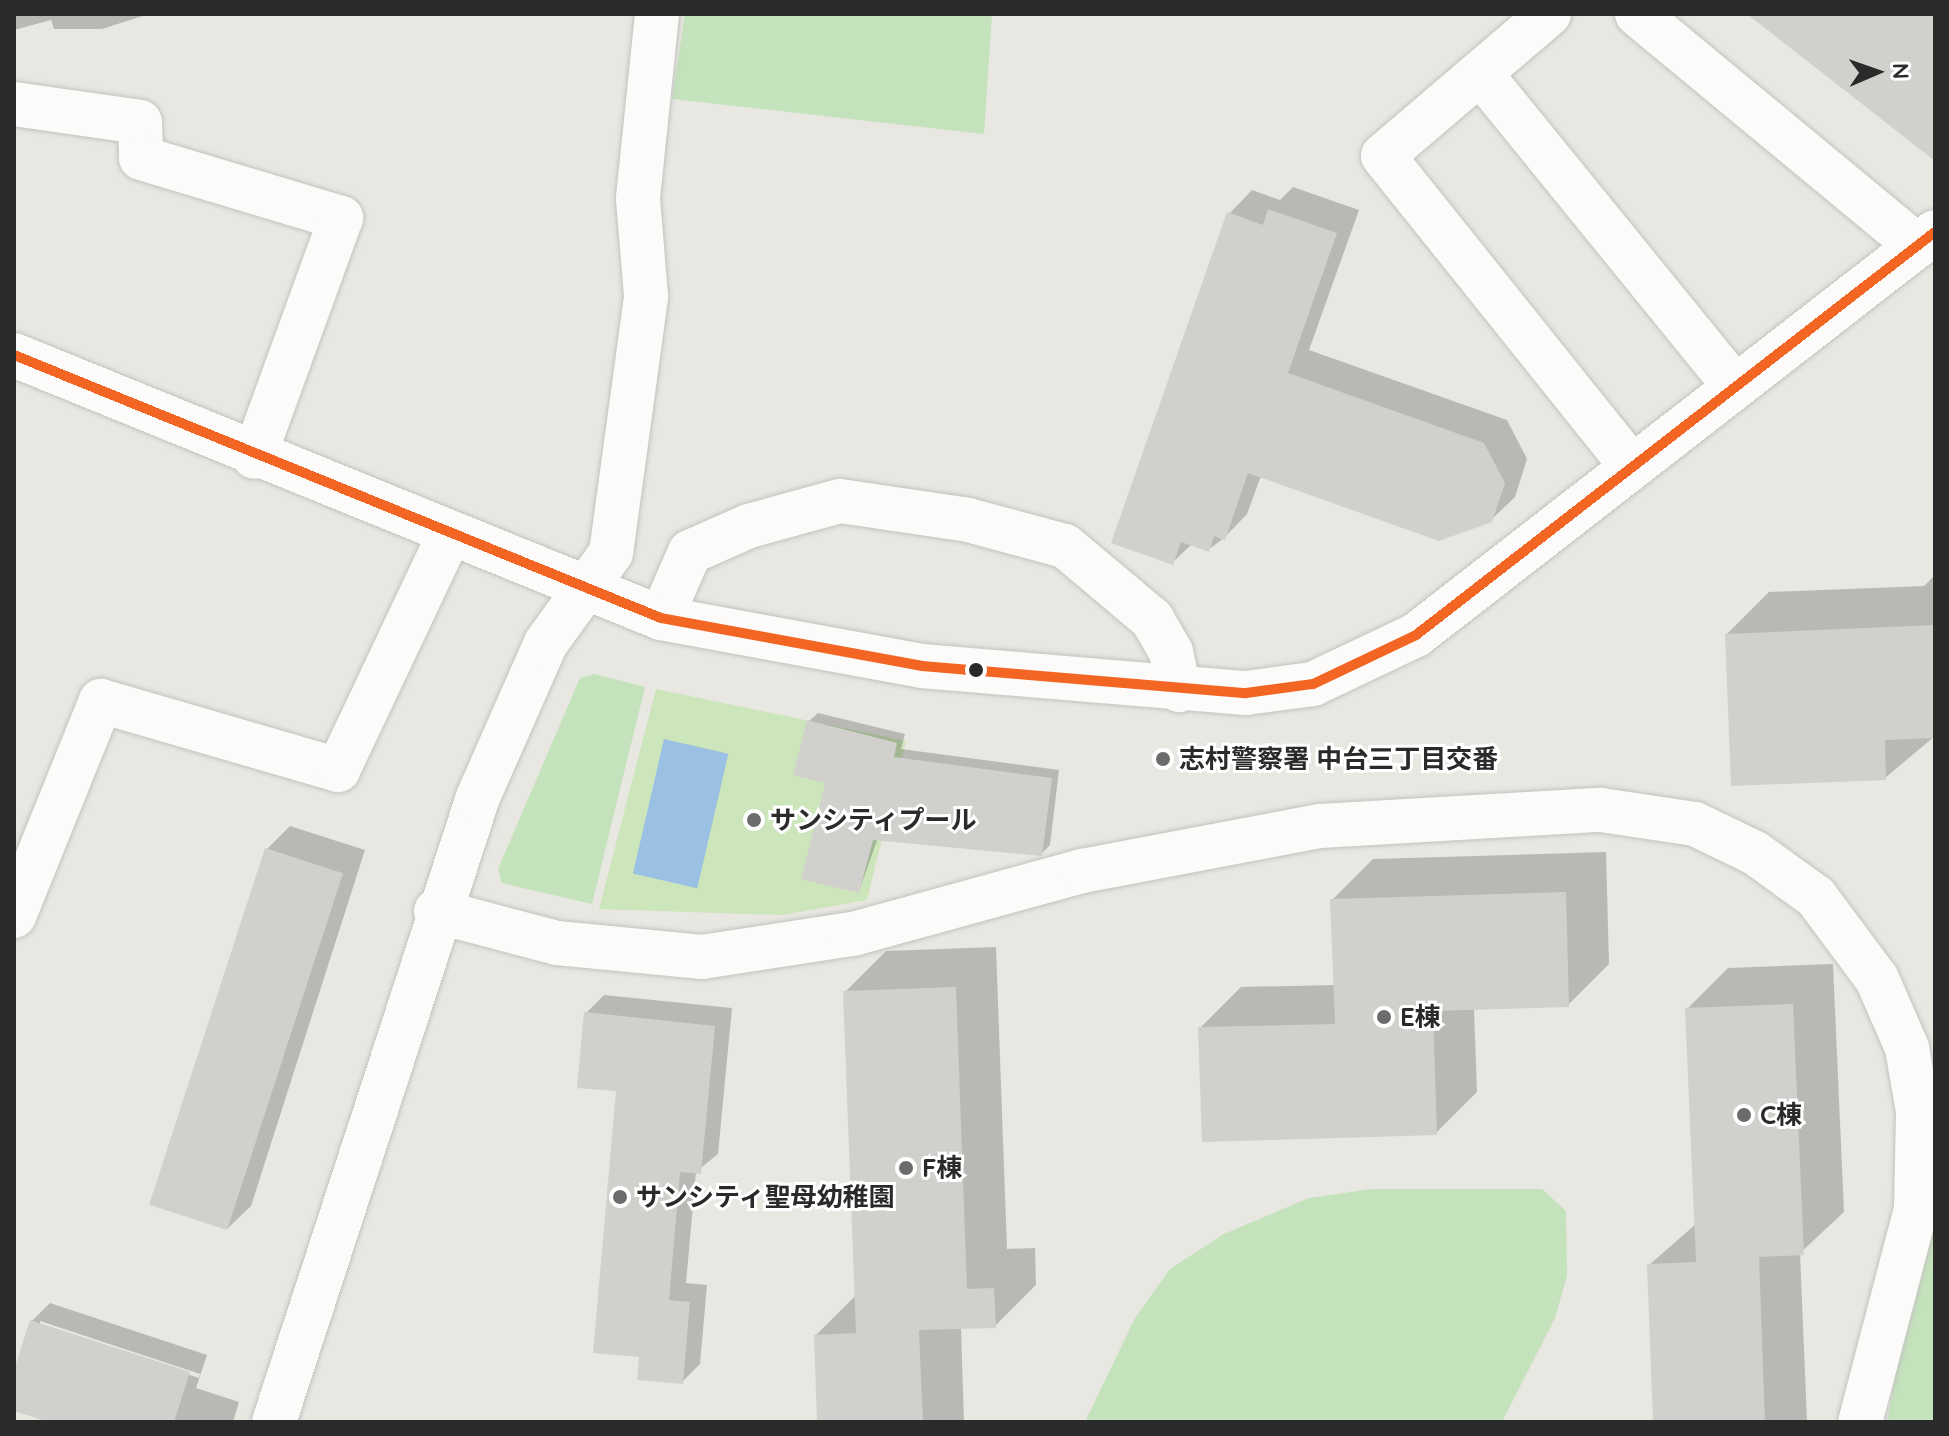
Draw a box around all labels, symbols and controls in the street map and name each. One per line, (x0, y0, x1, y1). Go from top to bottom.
north arrow (1837, 32, 1917, 112)
text: N (1887, 63, 1915, 80)
unlabelled marker (968, 662, 984, 678)
place label: 志村警察署 中台三丁目交番 (1179, 743, 1498, 775)
marker: 志村警察署 中台三丁目交番 (1154, 750, 1172, 768)
place label: サンシティプール (770, 804, 978, 836)
marker: サンシティプール (745, 811, 763, 829)
place label: E棟 (1400, 1001, 1441, 1033)
marker: E棟 (1375, 1008, 1393, 1026)
place label: C棟 (1760, 1099, 1802, 1131)
marker: C棟 (1735, 1106, 1753, 1124)
place label: F棟 (922, 1152, 963, 1184)
marker: F棟 (897, 1159, 915, 1177)
place label: サンシティ聖母幼稚園 (636, 1181, 896, 1213)
marker: サンシティ聖母幼稚園 (611, 1188, 629, 1206)

